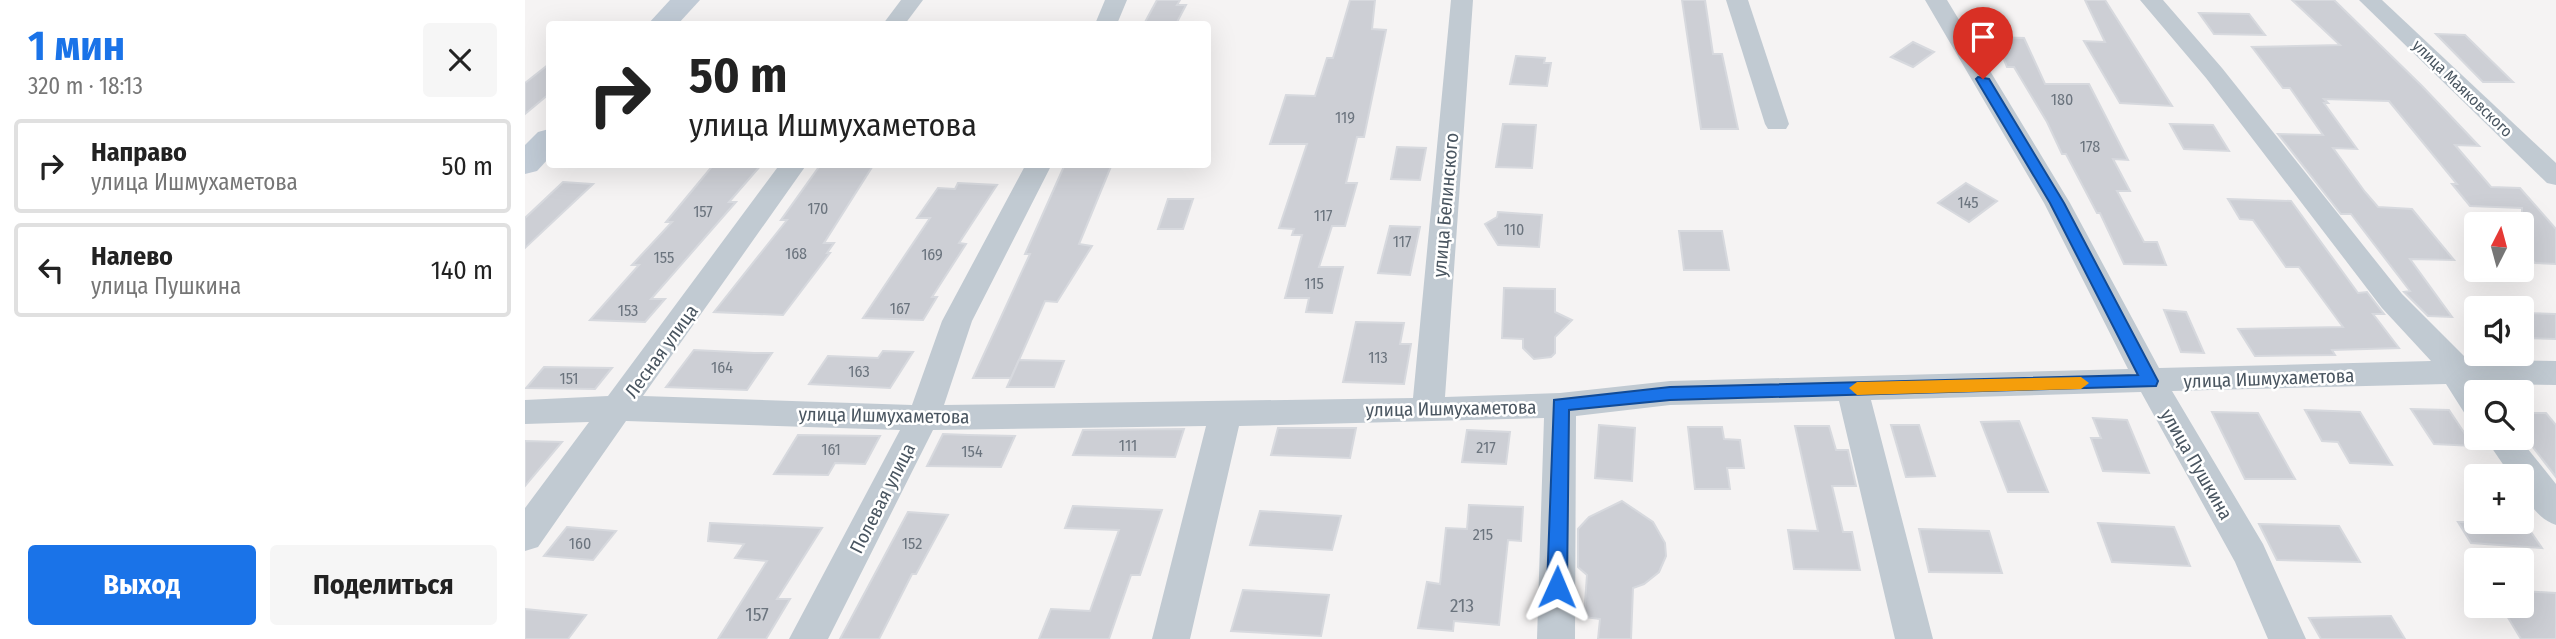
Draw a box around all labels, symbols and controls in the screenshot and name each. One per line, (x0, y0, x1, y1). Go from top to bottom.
pin (1953, 7, 2013, 79)
icon: arrive (1964, 18, 2002, 56)
text: 1 мин (28, 21, 125, 71)
button: close (423, 23, 497, 97)
street label: улица Маяковского (2409, 36, 2517, 141)
text: 50 m (689, 46, 787, 105)
icon: right (574, 49, 665, 140)
text: 320 m · 18:13 (28, 72, 143, 100)
house number: 180 (2051, 90, 2073, 109)
text: улица Ишмухаметова (689, 106, 977, 144)
house number: 119 (1335, 108, 1355, 127)
street label: улица Белинского (1428, 132, 1463, 278)
text: Направо (91, 137, 187, 168)
house number: 178 (2080, 137, 2100, 156)
icon: right (32, 147, 70, 185)
text: 50 m (441, 151, 493, 182)
text: улица Ишмухаметова (91, 168, 298, 196)
house number: 145 (1957, 193, 1979, 212)
house number: 170 (808, 199, 828, 218)
house number: 157 (693, 202, 713, 221)
house number: 117 (1314, 206, 1333, 225)
north arrow (2464, 212, 2534, 282)
map controls (2464, 212, 2534, 618)
house number: 110 (1504, 220, 1524, 239)
house number: 117 (1393, 232, 1412, 251)
text: Налево (91, 241, 173, 272)
house number: 168 (785, 244, 807, 263)
house number: 169 (921, 245, 943, 264)
house number: 155 (654, 248, 674, 267)
icon: left (32, 251, 70, 289)
text: 140 m (431, 255, 493, 286)
text: улица Пушкина (91, 272, 241, 300)
house number: 115 (1304, 274, 1324, 293)
button: sound (2464, 296, 2534, 366)
house number: 167 (890, 299, 911, 318)
street label: Лесная улица (620, 300, 703, 402)
house number: 153 (618, 301, 638, 320)
house number: 113 (1368, 348, 1388, 367)
house number: 164 (711, 358, 733, 377)
house number: 163 (848, 362, 870, 381)
street label: улица Ишмухаметова (2183, 364, 2355, 393)
house number: 151 (559, 369, 579, 388)
button: search (2464, 380, 2534, 450)
street label: улица Ишмухаметова (1365, 396, 1537, 421)
street label: улица Ишмухаметова (798, 403, 970, 428)
street label: улица Пушкина (2156, 405, 2238, 524)
house number: 111 (1119, 436, 1137, 455)
house number: 217 (1476, 438, 1496, 457)
street label: Полевая улица (845, 439, 920, 557)
house number: 161 (821, 440, 841, 459)
house number: 154 (961, 442, 983, 461)
button: + (2464, 464, 2534, 534)
house number: 215 (1473, 525, 1493, 544)
house number: 160 (569, 534, 591, 553)
house number: 152 (902, 534, 922, 553)
button: Выход (28, 545, 256, 625)
button: Поделиться (270, 545, 497, 625)
button: − (2464, 548, 2534, 618)
position arrow (1520, 550, 1594, 624)
house number: 213 (1450, 594, 1474, 617)
house number: 157 (745, 603, 769, 626)

